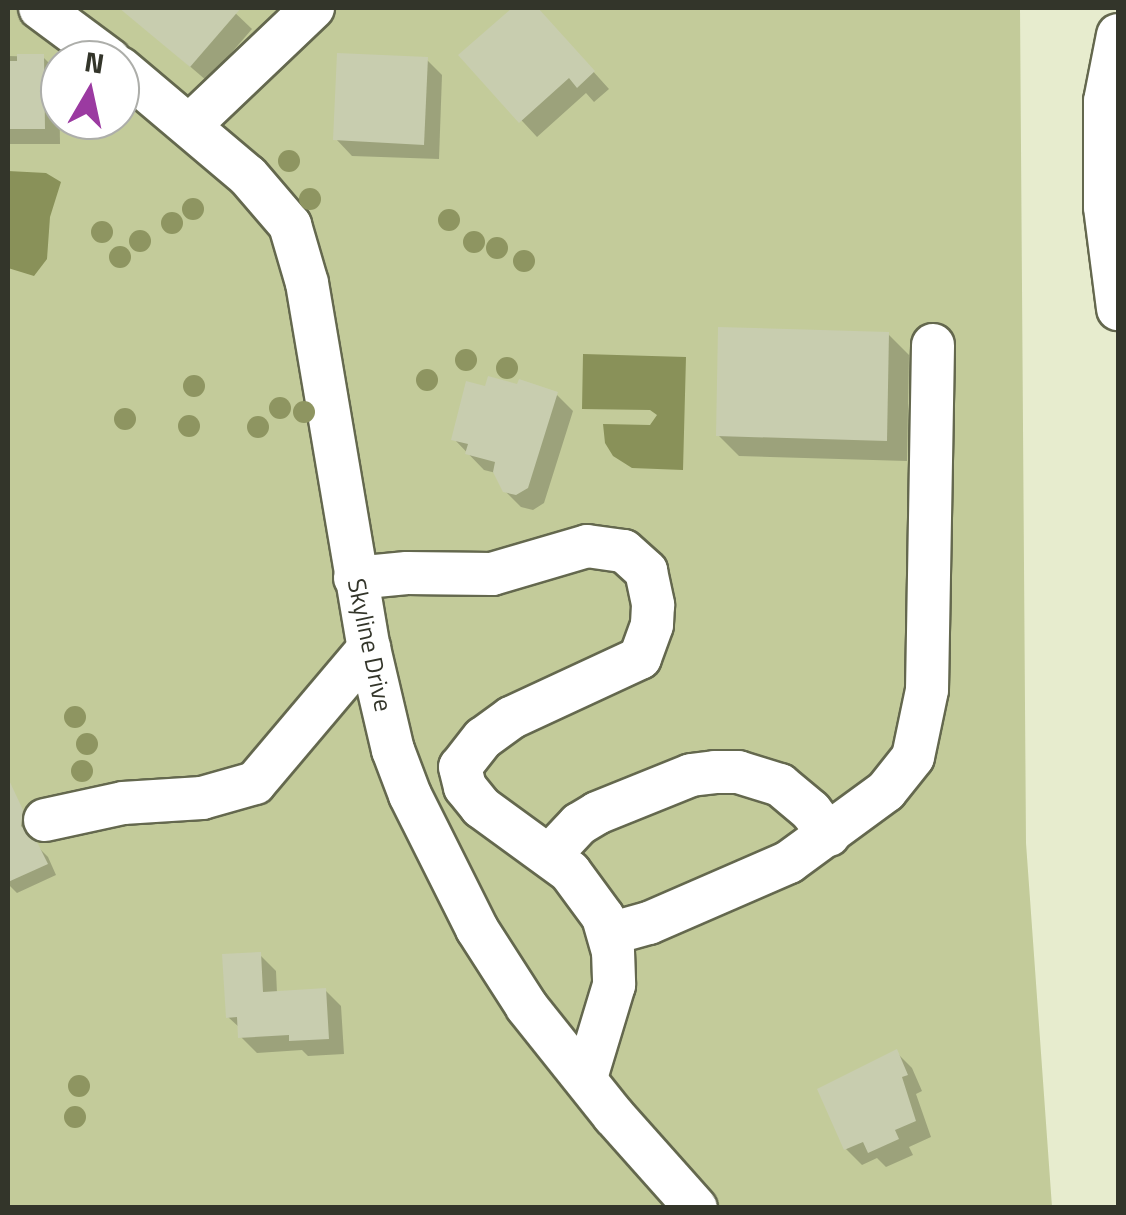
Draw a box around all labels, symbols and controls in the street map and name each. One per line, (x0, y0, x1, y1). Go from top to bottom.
text: N (82, 39, 107, 85)
north arrow (40, 40, 140, 140)
street label: Skyline Drive (341, 576, 399, 714)

